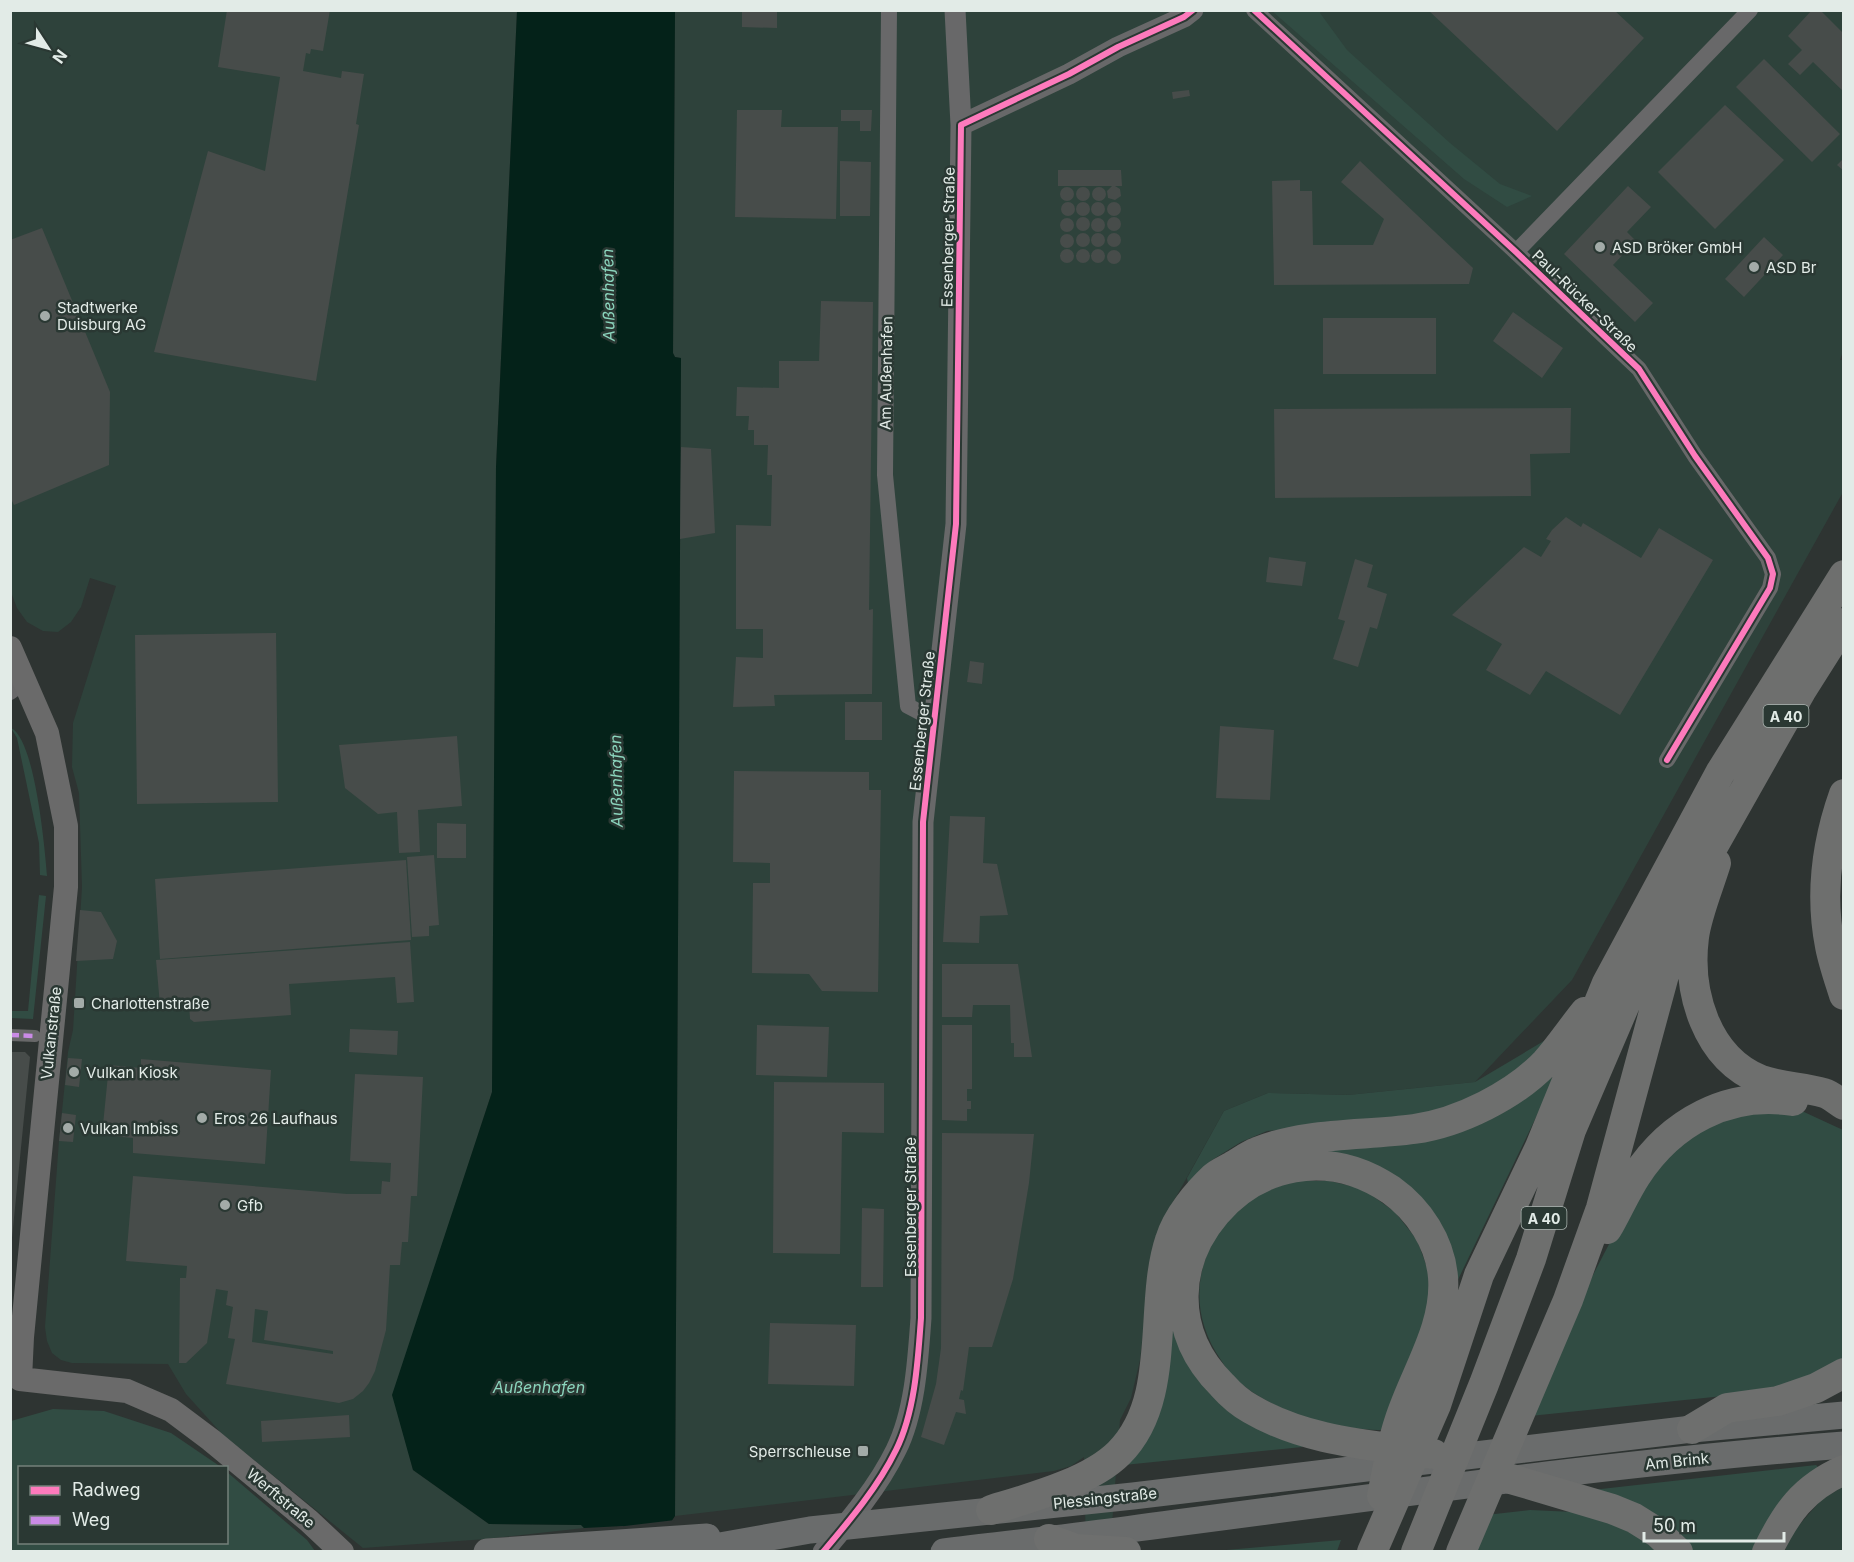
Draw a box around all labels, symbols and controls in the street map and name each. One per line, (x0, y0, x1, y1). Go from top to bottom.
north arrow (18, 18, 78, 78)
text: N (48, 46, 72, 68)
street label: Essenberger Straße (937, 167, 959, 307)
place label: ASD Bröker GmbH (1612, 238, 1742, 257)
marker: ASD Bröker GmbH (1593, 240, 1607, 254)
street label: Paul-Rücker-Straße (1528, 246, 1642, 356)
water label: Außenhafen (597, 249, 619, 342)
place label: ASD Br (1766, 258, 1817, 277)
marker: ASD Br (1747, 260, 1761, 274)
place label: Stadtwerke Duisburg AG (57, 298, 146, 334)
marker: Stadtwerke Duisburg AG (38, 309, 52, 323)
street label: Am Außenhafen (876, 316, 896, 430)
street label: Essenberger Straße (905, 650, 939, 792)
road number: A 40 (1764, 705, 1808, 727)
water label: Außenhafen (605, 735, 627, 828)
street label: Vulkanstraße (37, 986, 65, 1080)
place label: Charlottenstraße (91, 994, 210, 1013)
marker: Charlottenstraße (72, 996, 86, 1010)
place label: Vulkan Kiosk (86, 1063, 178, 1082)
marker: Vulkan Kiosk (67, 1065, 81, 1079)
place label: Eros 26 Laufhaus (214, 1109, 338, 1128)
marker: Eros 26 Laufhaus (195, 1111, 209, 1125)
place label: Vulkan Imbiss (80, 1119, 178, 1138)
marker: Vulkan Imbiss (61, 1121, 75, 1135)
street label: Essenberger Straße (901, 1137, 920, 1277)
place label: Gfb (237, 1196, 263, 1215)
marker: Gfb (218, 1198, 232, 1212)
road number: A 40 (1522, 1207, 1566, 1229)
water label: Außenhafen (492, 1377, 585, 1397)
place label: Sperrschleuse (749, 1442, 851, 1461)
marker: Sperrschleuse (856, 1444, 870, 1458)
street label: Am Brink (1644, 1448, 1711, 1474)
street label: Werftstraße (243, 1464, 319, 1532)
legend (18, 1466, 228, 1544)
text: Radweg (72, 1479, 141, 1500)
street label: Plessingstraße (1052, 1483, 1158, 1513)
scale bar (1644, 1505, 1784, 1543)
text: Weg (72, 1509, 110, 1530)
text: 50 m (1653, 1515, 1696, 1536)

